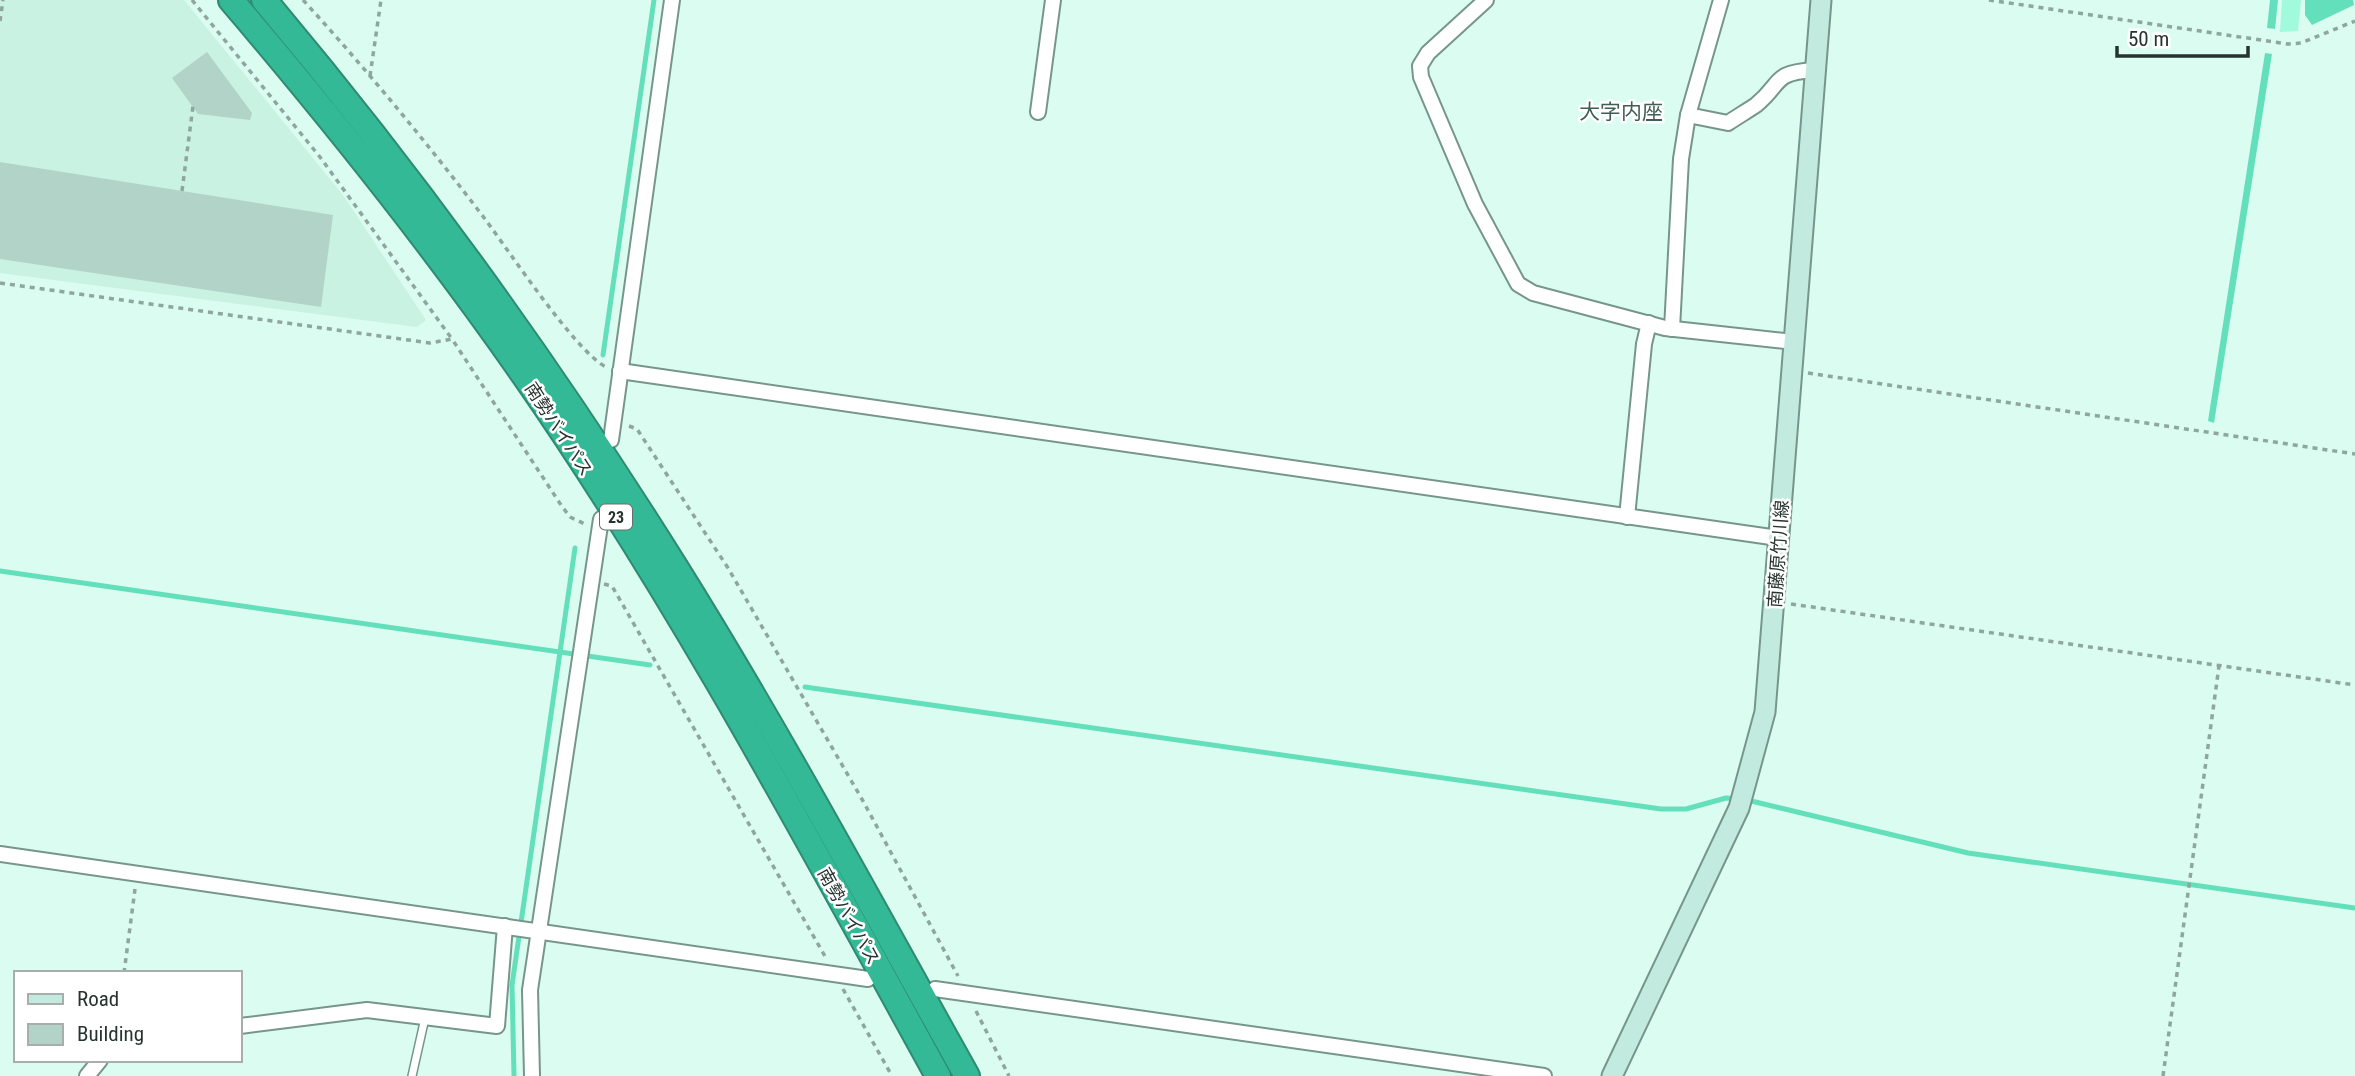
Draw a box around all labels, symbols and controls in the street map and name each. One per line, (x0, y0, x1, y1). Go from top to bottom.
scale bar (2117, 14, 2248, 58)
text: 50 m (2128, 27, 2169, 51)
district label: 大字内座 (1579, 100, 1663, 124)
street label: 南勢バイパス (521, 378, 597, 480)
street label: 南藤原竹川線 (1764, 499, 1792, 609)
road number: 23 (600, 504, 632, 530)
street label: 南勢バイパス (814, 864, 884, 968)
legend (14, 971, 242, 1062)
text: Road (77, 987, 119, 1011)
text: Building (77, 1022, 144, 1046)

